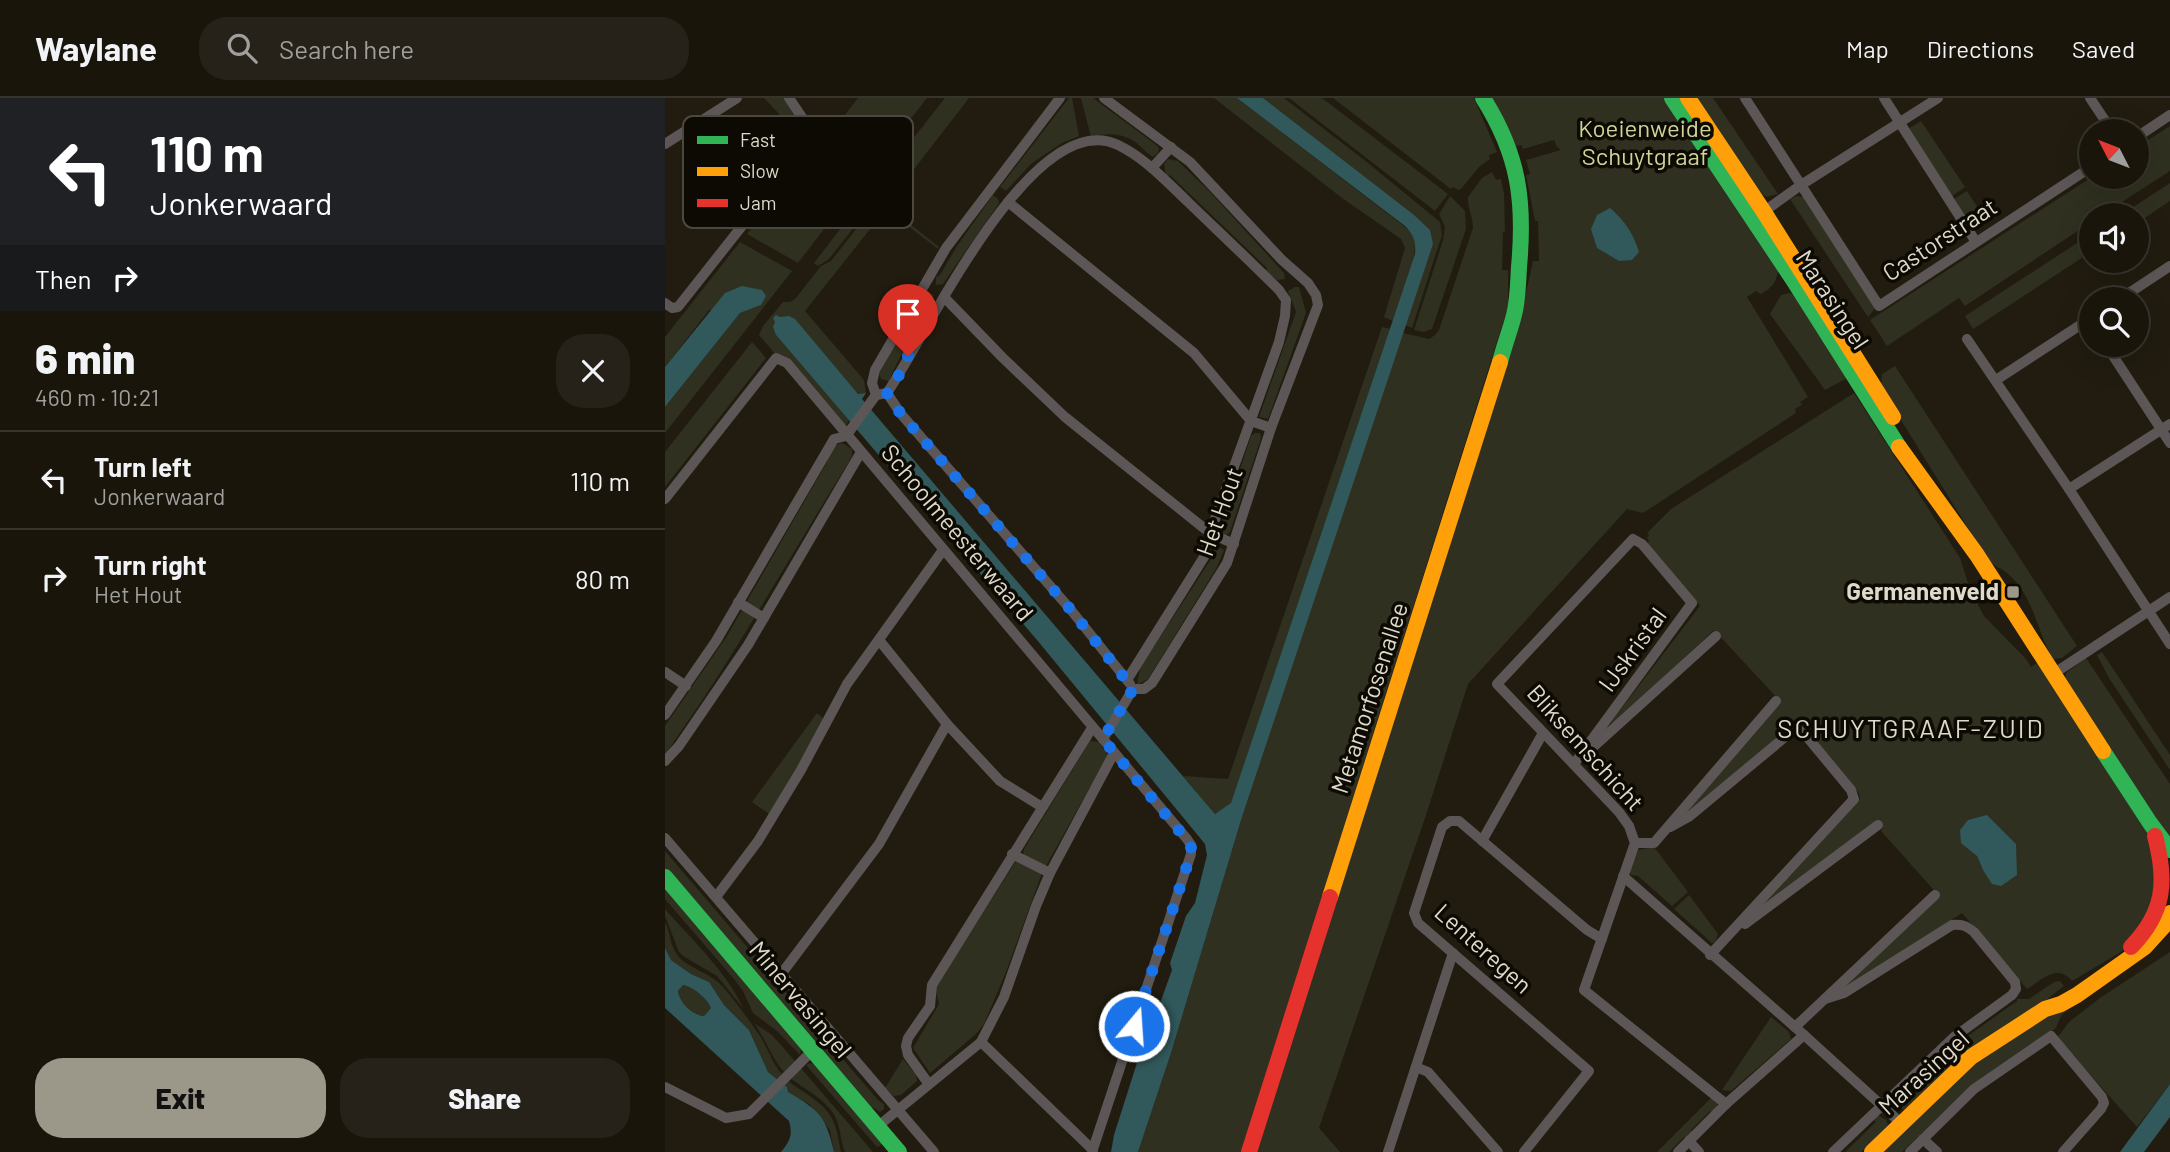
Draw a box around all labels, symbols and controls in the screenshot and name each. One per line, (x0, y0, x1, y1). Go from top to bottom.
search box (199, 17, 689, 80)
text: Waylane (35, 28, 157, 68)
icon: search (223, 29, 261, 67)
text: Search here (279, 33, 414, 64)
text: Map (1846, 34, 1889, 63)
text: Directions (1927, 34, 2034, 63)
text: Saved (2072, 34, 2135, 63)
park label: Koeienweide Schuytgraaf (1578, 113, 1712, 170)
legend (683, 116, 913, 228)
north arrow (2079, 119, 2149, 189)
map controls (2079, 119, 2149, 357)
text: 110 m (150, 123, 264, 182)
icon: left (35, 126, 126, 217)
text: Fast (740, 128, 776, 151)
text: Slow (740, 159, 779, 182)
text: Jonkerwaard (150, 183, 333, 221)
text: Jam (740, 191, 776, 214)
street label: Castorstraat (1877, 191, 2002, 286)
button: sound (2079, 203, 2149, 273)
street label: Marasingel (1791, 244, 1876, 354)
icon: right (106, 259, 144, 297)
text: Then (35, 263, 92, 294)
pin (878, 284, 938, 356)
button: search (2079, 287, 2149, 357)
icon: arrive (889, 295, 927, 333)
text: 6 min (35, 332, 135, 382)
button: close (556, 334, 630, 408)
text: 460 m · 10:21 (35, 383, 159, 411)
street label: Schoolmeesterwaard (876, 438, 1040, 626)
text: Turn left (94, 451, 192, 482)
icon: left (35, 461, 73, 499)
street label: Het Hout (1189, 463, 1248, 560)
text: 110 m (570, 465, 630, 496)
text: Jonkerwaard (94, 482, 225, 510)
text: Turn right (94, 549, 207, 580)
icon: right (35, 559, 73, 597)
text: 80 m (575, 563, 630, 594)
place label: Germanenveld (1846, 576, 1999, 605)
text: Het Hout (94, 580, 182, 608)
marker: Germanenveld (2005, 584, 2021, 600)
street label: Metamorfosenallee (1324, 598, 1413, 797)
street label: IJskristal (1592, 602, 1672, 697)
street label: Bliksemschicht (1522, 678, 1650, 816)
district label: SCHUYTGRAAF-ZUID (1777, 712, 2045, 743)
street label: Lenteregen (1430, 897, 1538, 999)
street label: Minervasingel (744, 935, 858, 1063)
position arrow (1097, 989, 1171, 1063)
street label: Marasingel (1872, 1024, 1974, 1120)
button: Exit (35, 1058, 326, 1138)
button: Share (340, 1058, 630, 1138)

